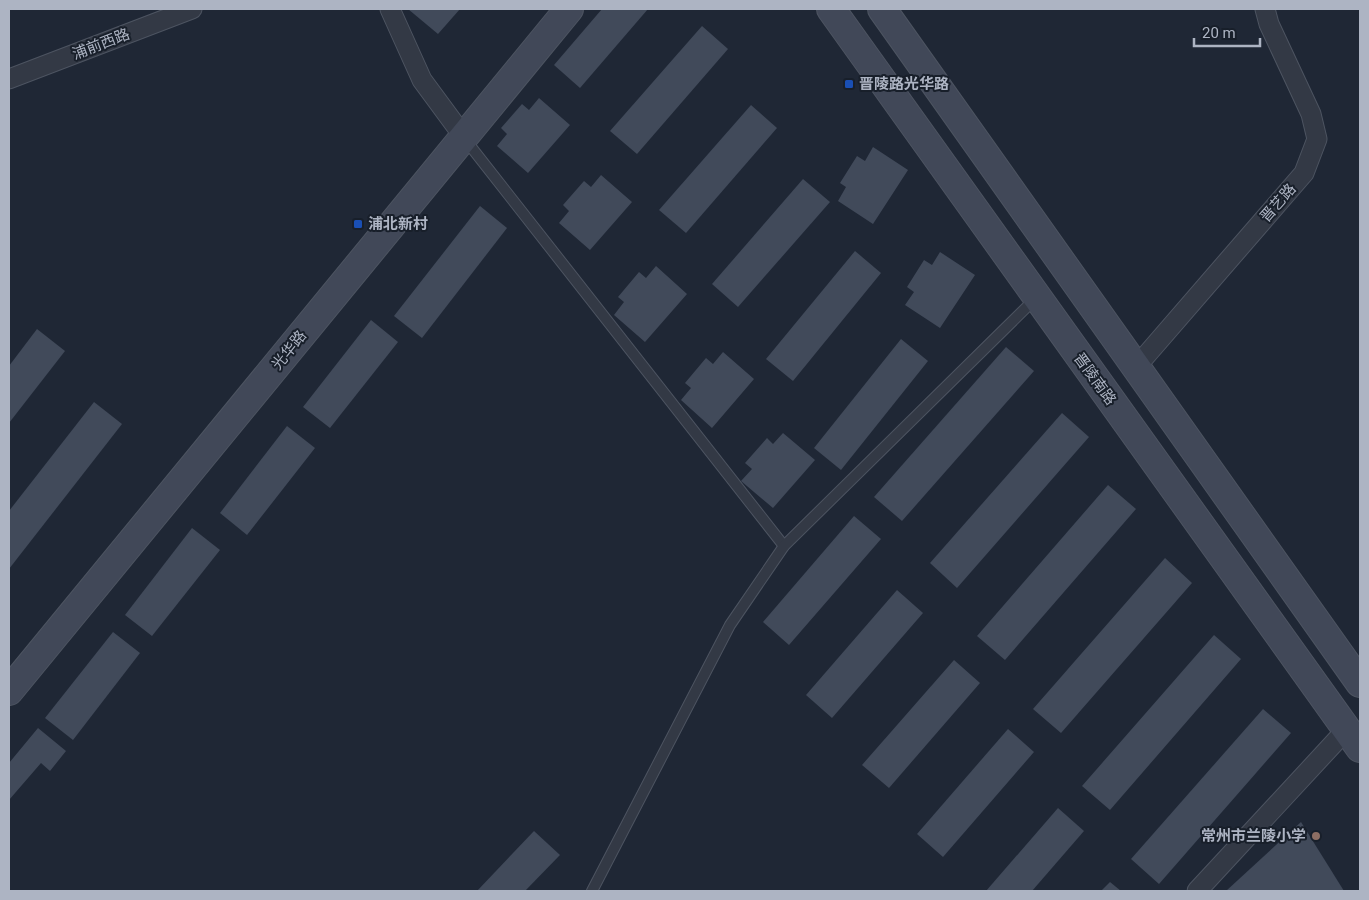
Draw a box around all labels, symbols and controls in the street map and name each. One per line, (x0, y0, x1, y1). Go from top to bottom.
scale bar (1194, 15, 1260, 47)
text: 20 m (1202, 24, 1236, 42)
street label: 浦前西路 (70, 25, 132, 63)
place label: 晋陵路光华路 (859, 75, 949, 93)
marker: 晋陵路光华路 (843, 78, 855, 90)
street label: 晋艺路 (1256, 180, 1300, 226)
place label: 浦北新村 (368, 215, 428, 233)
marker: 浦北新村 (352, 218, 364, 230)
street label: 光华路 (268, 327, 310, 373)
street label: 晋陵南路 (1070, 349, 1120, 409)
place label: 常州市兰陵小学 (1201, 827, 1306, 845)
marker: 常州市兰陵小学 (1310, 830, 1322, 842)

